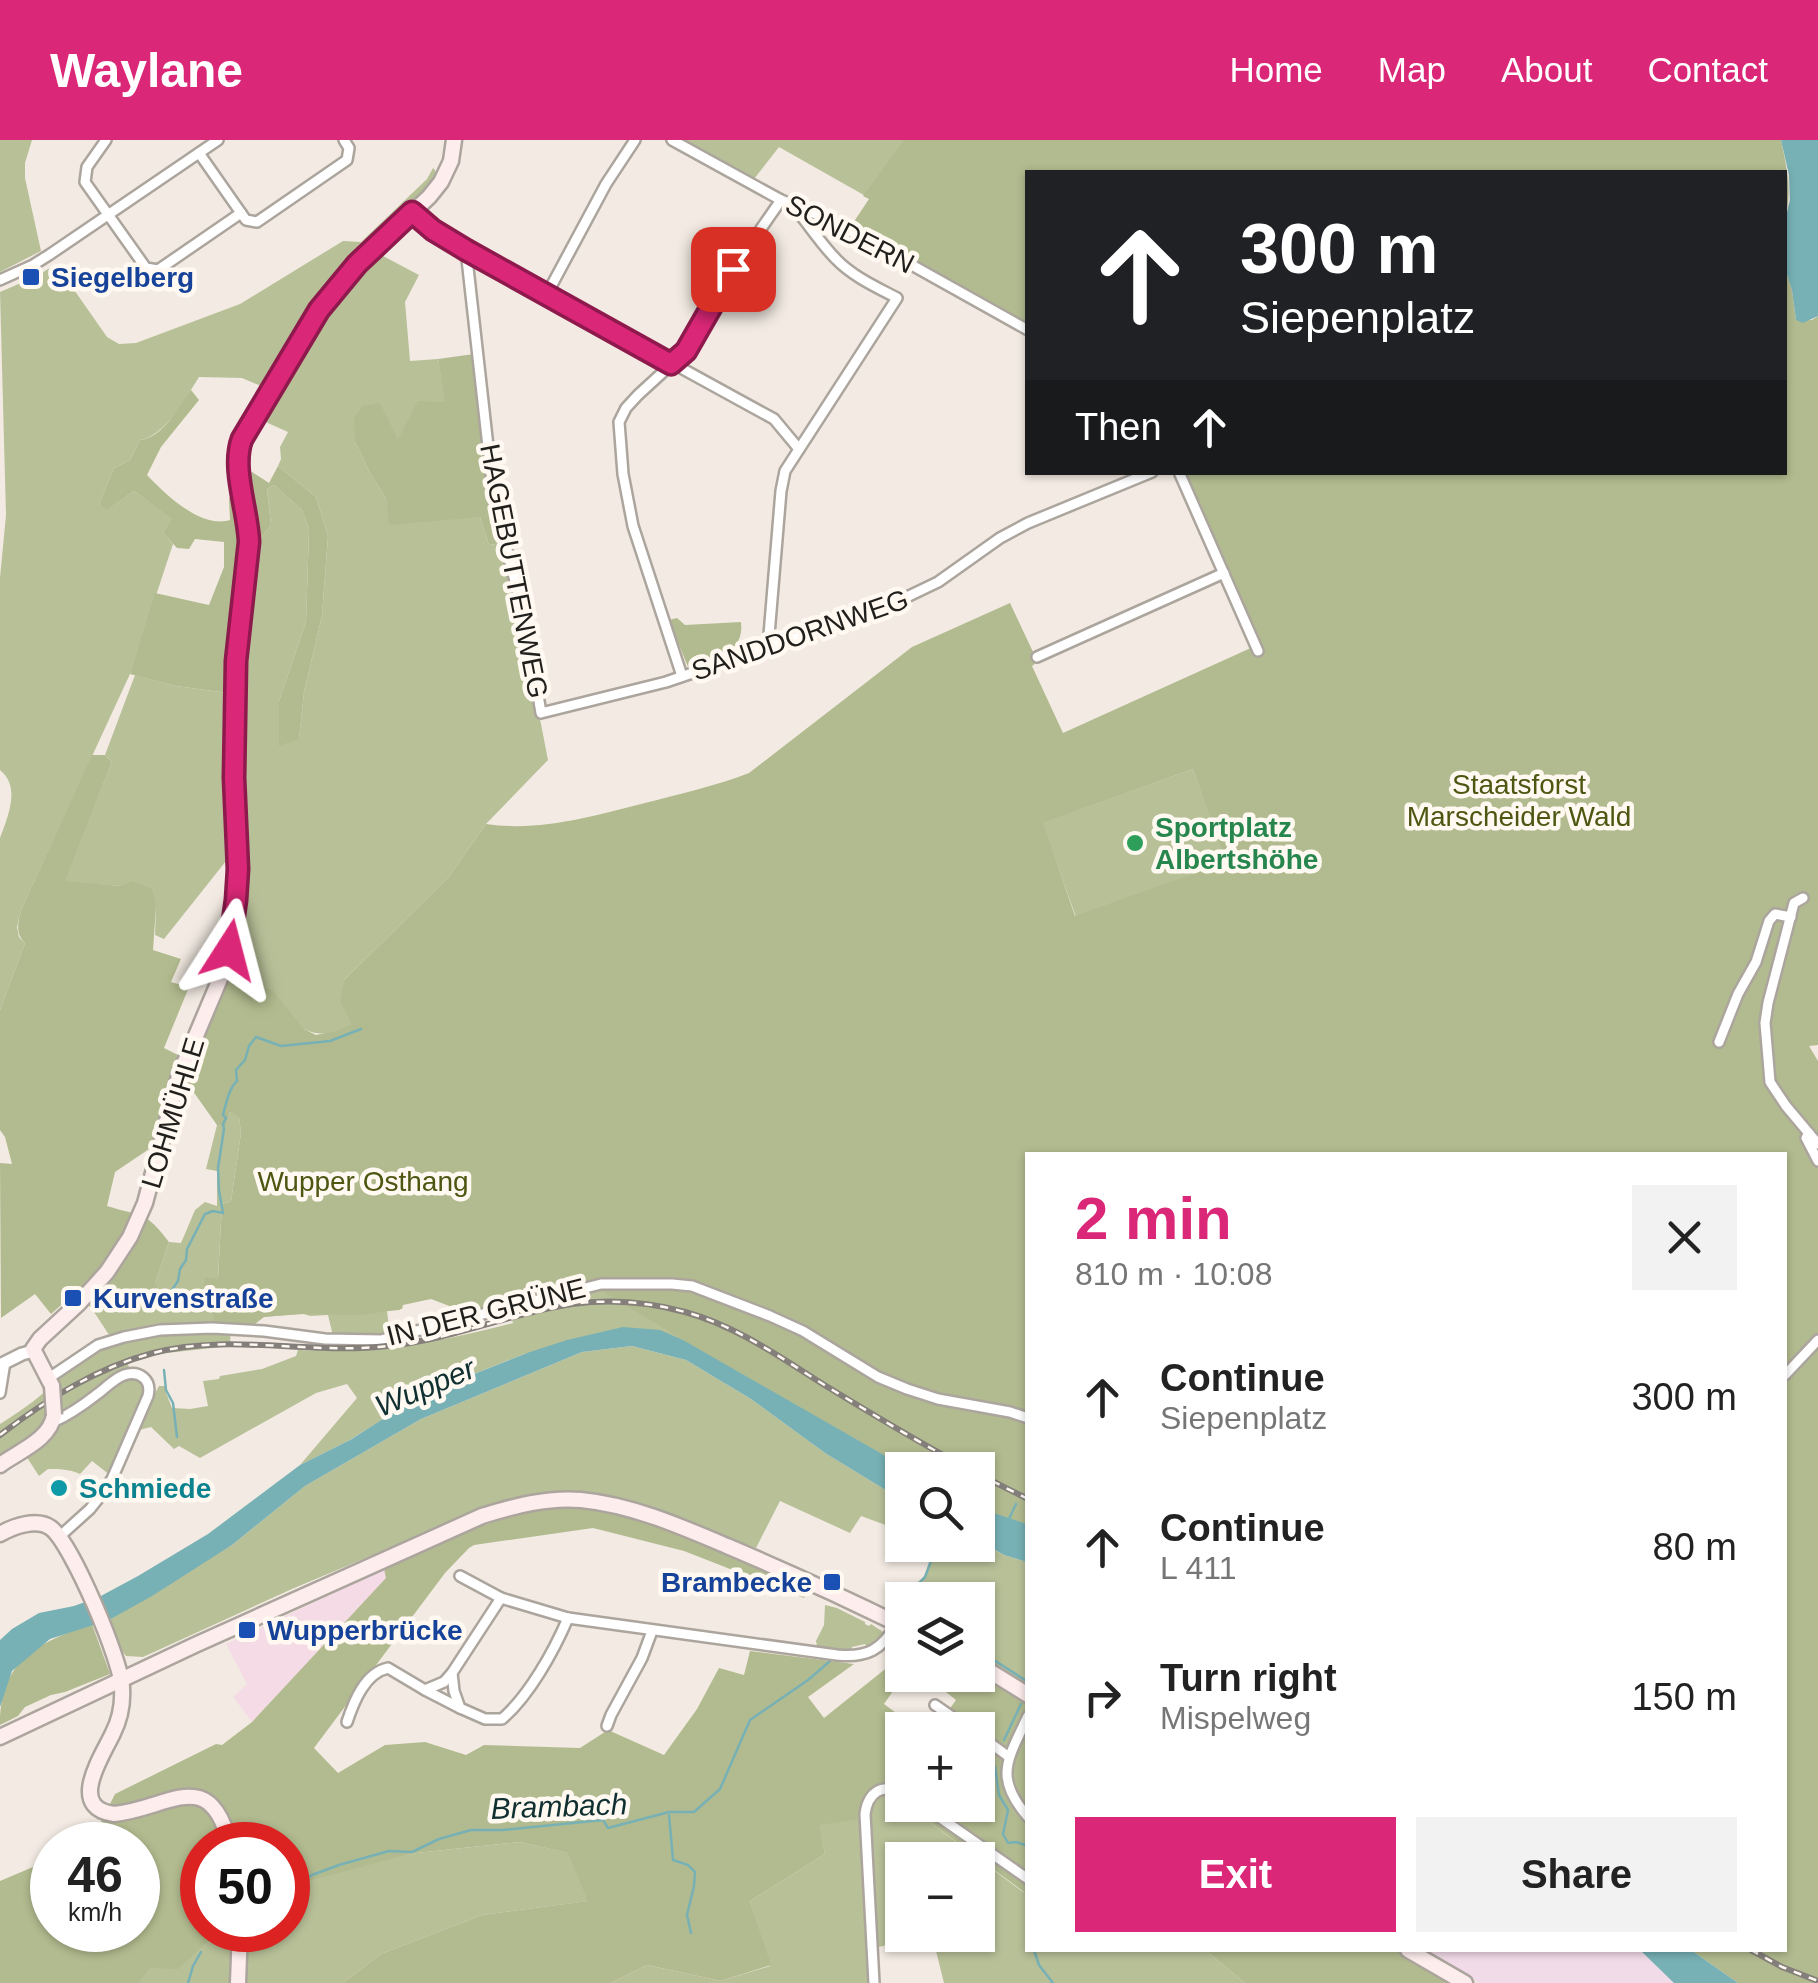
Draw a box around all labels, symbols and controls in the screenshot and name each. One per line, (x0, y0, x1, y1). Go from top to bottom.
text: Waylane (50, 44, 243, 97)
text: Home (1229, 50, 1323, 89)
text: Map (1378, 50, 1446, 89)
text: About (1501, 50, 1592, 89)
text: Contact (1647, 50, 1768, 89)
street label: SONDERN (781, 188, 919, 280)
icon: ahead (1075, 210, 1205, 340)
text: 300 m (1240, 210, 1438, 288)
pin (691, 227, 776, 312)
icon: arrive (706, 242, 761, 297)
place label: Siegelberg (51, 262, 194, 293)
marker: Siegelberg (20, 266, 42, 288)
text: Siepenplatz (1240, 292, 1475, 343)
icon: ahead (1182, 400, 1237, 455)
text: Then (1075, 406, 1162, 448)
street label: HAGEBUTTENWEG (474, 441, 554, 701)
street label: SANDDORNWEG (688, 583, 912, 687)
park label: Staatsforst Marscheider Wald (1407, 769, 1631, 832)
place label: Sportplatz Albertshöhe (1155, 812, 1318, 875)
marker: Sportplatz Albertshöhe (1124, 832, 1146, 854)
position arrow (177, 898, 281, 1002)
street label: LOHMÜHLE (135, 1034, 211, 1192)
park label: Wupper Osthang (257, 1166, 469, 1197)
text: 2 min (1075, 1185, 1232, 1252)
button: close (1632, 1185, 1737, 1290)
text: 810 m · 10:08 (1075, 1256, 1272, 1292)
street label: IN DER GRÜNE (383, 1272, 589, 1352)
place label: Kurvenstraße (93, 1283, 274, 1314)
marker: Kurvenstraße (62, 1287, 84, 1309)
water label: Wupper (370, 1351, 481, 1423)
text: Continue (1160, 1357, 1325, 1399)
icon: ahead (1075, 1370, 1130, 1425)
text: 300 m (1631, 1376, 1737, 1418)
text: Siepenplatz (1160, 1400, 1327, 1436)
map controls (885, 1452, 995, 1952)
button: search (885, 1452, 995, 1562)
place label: Schmiede (79, 1473, 211, 1504)
marker: Schmiede (48, 1477, 70, 1499)
text: Continue (1160, 1507, 1325, 1549)
icon: ahead (1075, 1520, 1130, 1575)
text: 80 m (1653, 1526, 1737, 1568)
text: L 411 (1160, 1550, 1237, 1586)
place label: Brambecke (661, 1567, 812, 1598)
marker: Brambecke (821, 1571, 843, 1593)
button: layers (885, 1582, 995, 1692)
place label: Wupperbrücke (267, 1615, 463, 1646)
marker: Wupperbrücke (236, 1619, 258, 1641)
text: Turn right (1160, 1657, 1337, 1699)
icon: right (1075, 1670, 1130, 1725)
text: 150 m (1631, 1676, 1737, 1718)
text: Mispelweg (1160, 1700, 1311, 1736)
button: + (885, 1712, 995, 1822)
water label: Brambach (490, 1787, 628, 1825)
button: Exit (1075, 1817, 1396, 1932)
button: Share (1416, 1817, 1737, 1932)
speed limit sign: 50 (180, 1822, 310, 1952)
button: − (885, 1842, 995, 1952)
text: 46 (67, 1847, 123, 1903)
text: km/h (68, 1898, 122, 1926)

